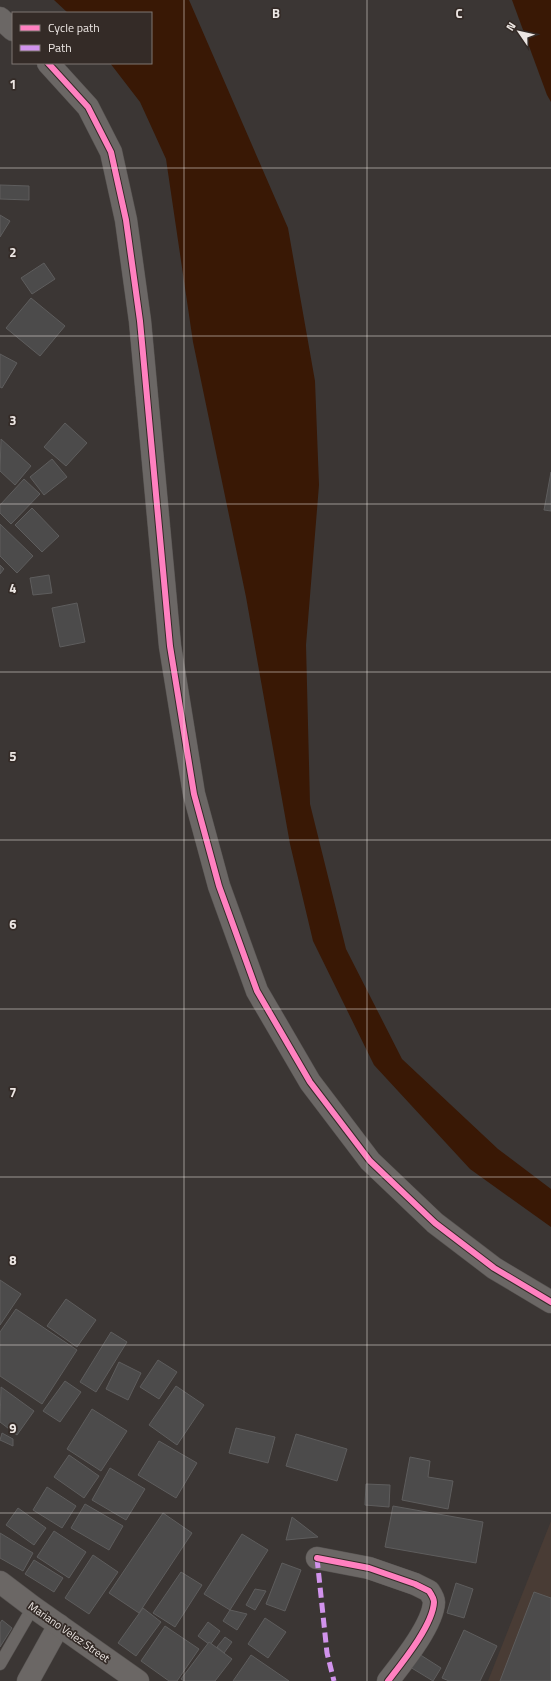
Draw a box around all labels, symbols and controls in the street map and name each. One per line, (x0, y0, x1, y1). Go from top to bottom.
text: B (272, 3, 280, 23)
text: C (455, 3, 463, 23)
legend (12, 12, 152, 64)
north arrow (499, 12, 539, 52)
text: Cycle path (48, 18, 100, 37)
text: N (502, 19, 519, 34)
text: Path (48, 38, 72, 57)
text: 1 (9, 74, 17, 94)
text: 2 (9, 242, 17, 262)
text: 3 (9, 410, 17, 430)
text: 4 (9, 578, 17, 598)
text: 5 (9, 746, 17, 766)
text: 6 (9, 914, 17, 934)
text: 7 (9, 1082, 17, 1102)
text: 8 (9, 1250, 17, 1270)
text: 9 (9, 1418, 17, 1438)
street label: Mariano Velez Street (25, 1598, 113, 1666)

